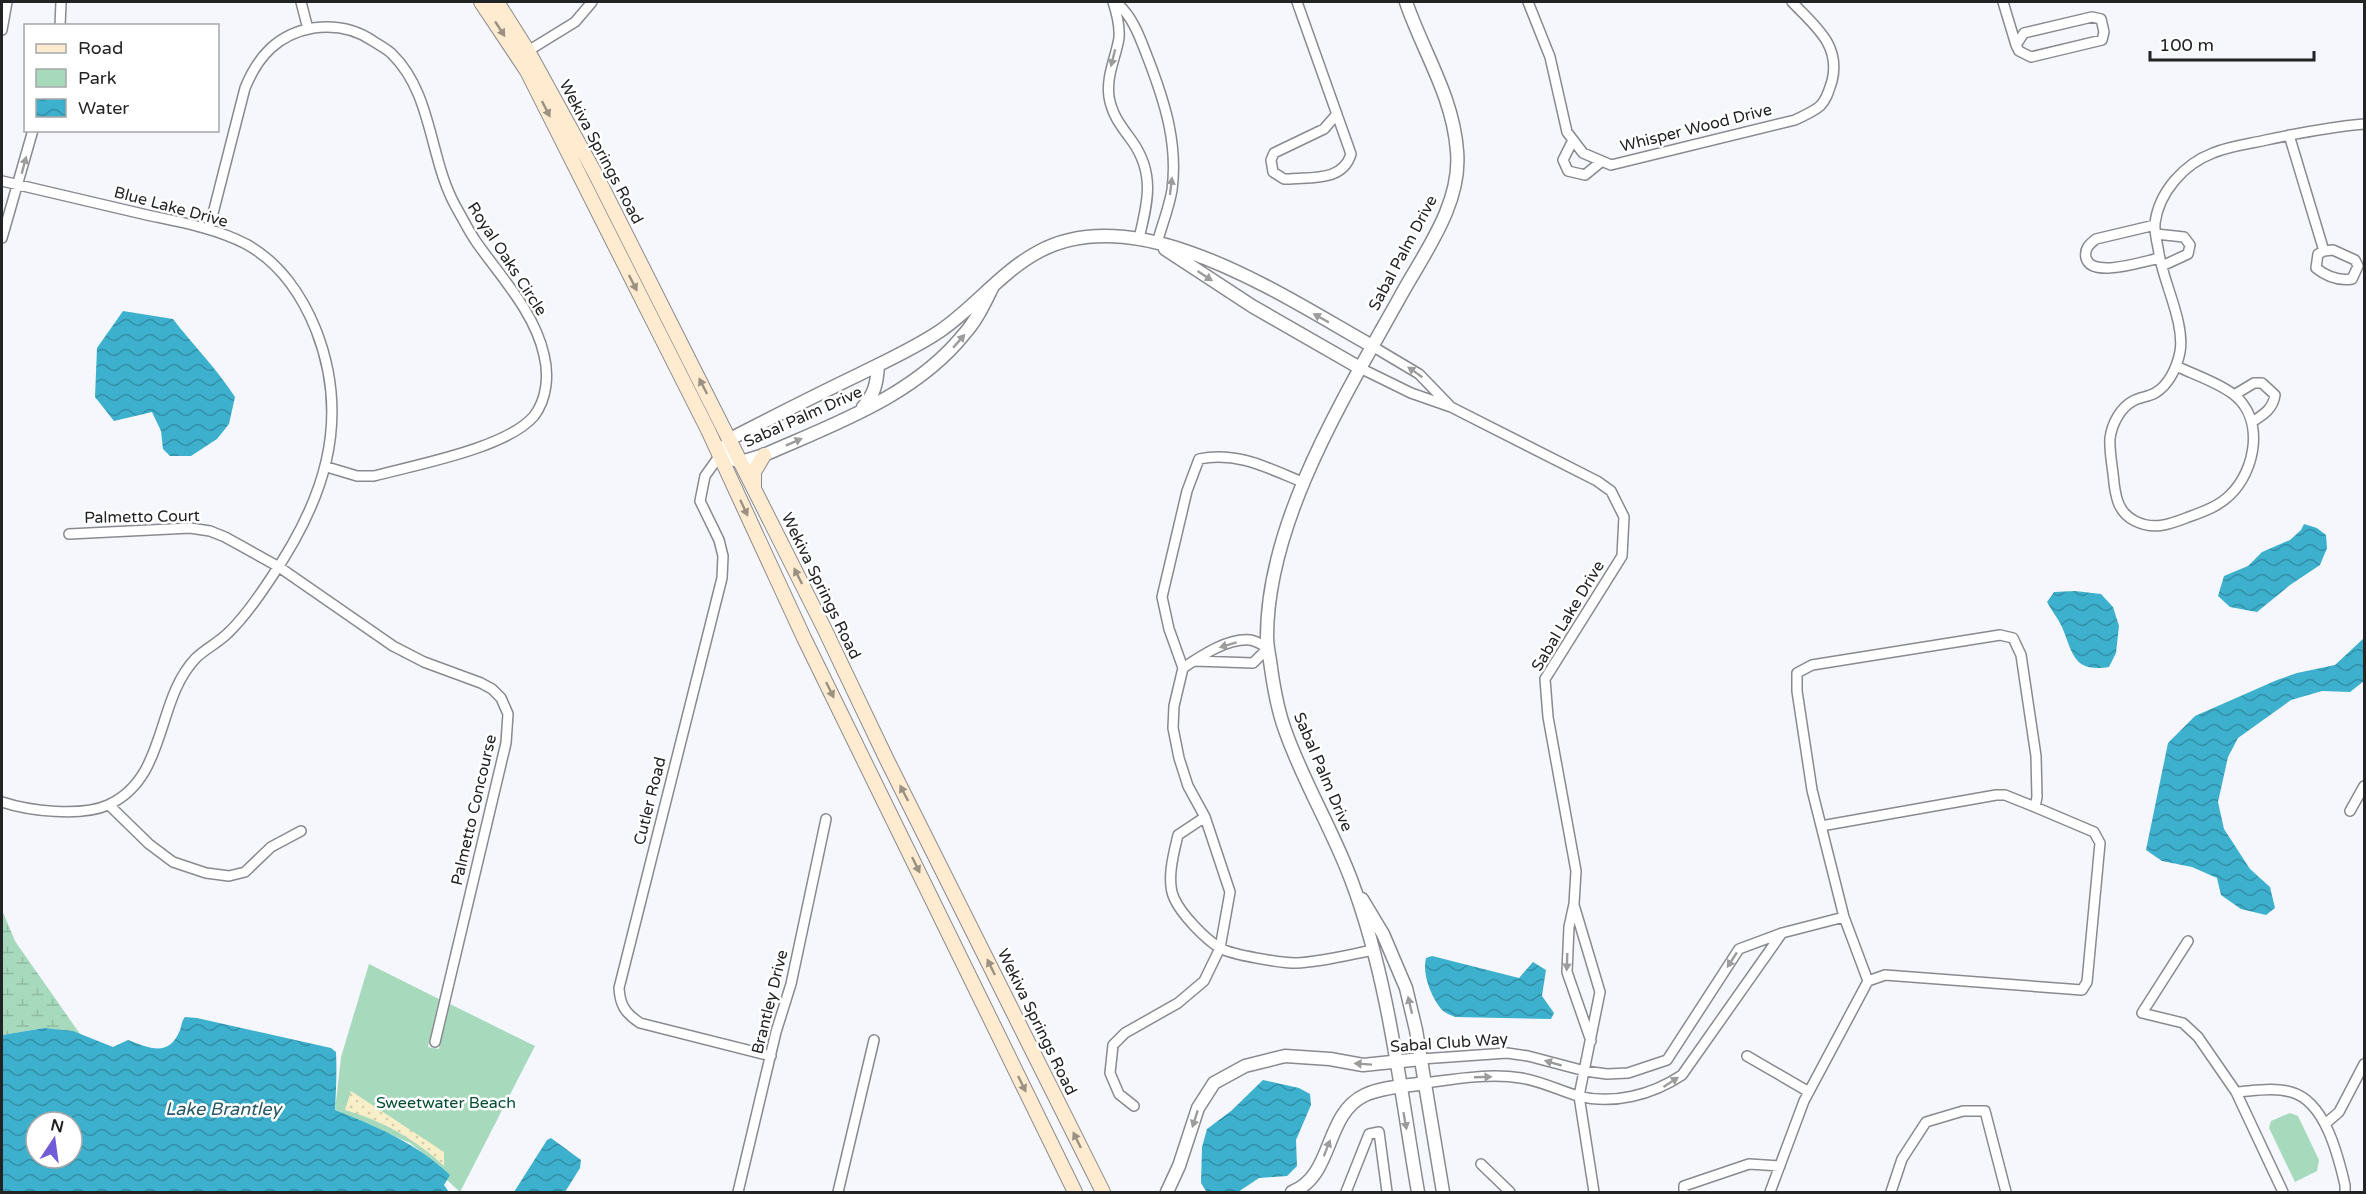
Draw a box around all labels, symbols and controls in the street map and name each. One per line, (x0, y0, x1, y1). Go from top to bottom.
one-way arrow (494, 21, 505, 38)
legend (24, 24, 219, 132)
scale bar (2150, 24, 2314, 62)
text: 100 m (2159, 34, 2214, 56)
text: Road (78, 37, 123, 59)
one-way arrow (1108, 49, 1118, 67)
text: Park (78, 67, 117, 89)
street label: Wekiva Springs Road (554, 76, 648, 228)
text: Water (78, 97, 129, 119)
street label: Whisper Wood Drive (1618, 99, 1774, 157)
one-way arrow (541, 100, 550, 117)
one-way arrow (20, 155, 29, 173)
one-way arrow (1167, 177, 1176, 196)
street label: Blue Lake Drive (112, 182, 230, 232)
street label: Sabal Palm Drive (1364, 192, 1442, 314)
street label: Royal Oaks Circle (463, 198, 551, 320)
one-way arrow (1196, 270, 1212, 282)
one-way arrow (629, 274, 638, 291)
one-way arrow (1312, 313, 1329, 323)
one-way arrow (952, 334, 965, 349)
one-way arrow (1407, 366, 1423, 378)
one-way arrow (699, 378, 708, 395)
street label: Sabal Palm Drive (741, 382, 865, 452)
one-way arrow (786, 437, 803, 446)
one-way arrow (740, 500, 749, 517)
street label: Palmetto Court (84, 506, 200, 528)
street label: Wekiva Springs Road (777, 509, 865, 663)
street label: Sabal Lake Drive (1527, 557, 1609, 675)
one-way arrow (793, 567, 803, 584)
one-way arrow (1219, 641, 1237, 650)
one-way arrow (825, 682, 835, 699)
street label: Sabal Palm Drive (1289, 709, 1357, 835)
street label: Palmetto Concourse (447, 733, 501, 887)
street label: Cutler Road (629, 755, 671, 847)
one-way arrow (899, 784, 909, 801)
one-way arrow (911, 857, 920, 874)
street label: Wekiva Springs Road (993, 945, 1081, 1099)
street label: Brantley Drive (747, 948, 793, 1056)
one-way arrow (1563, 952, 1572, 971)
one-way arrow (1727, 952, 1738, 968)
one-way arrow (987, 959, 996, 976)
one-way arrow (1405, 996, 1414, 1015)
street label: Sabal Club Way (1389, 1029, 1509, 1057)
one-way arrow (1544, 1058, 1562, 1067)
one-way arrow (1353, 1059, 1372, 1068)
one-way arrow (1473, 1072, 1492, 1081)
one-way arrow (1017, 1075, 1026, 1092)
one-way arrow (1663, 1076, 1680, 1087)
park label: Sweetwater Beach (376, 1093, 516, 1113)
water label: Lake Brantley (165, 1098, 283, 1120)
north arrow (24, 1110, 84, 1170)
one-way arrow (1190, 1110, 1199, 1128)
one-way arrow (1401, 1112, 1410, 1131)
text: N (49, 1115, 66, 1138)
one-way arrow (1072, 1131, 1082, 1149)
one-way arrow (1323, 1139, 1332, 1157)

